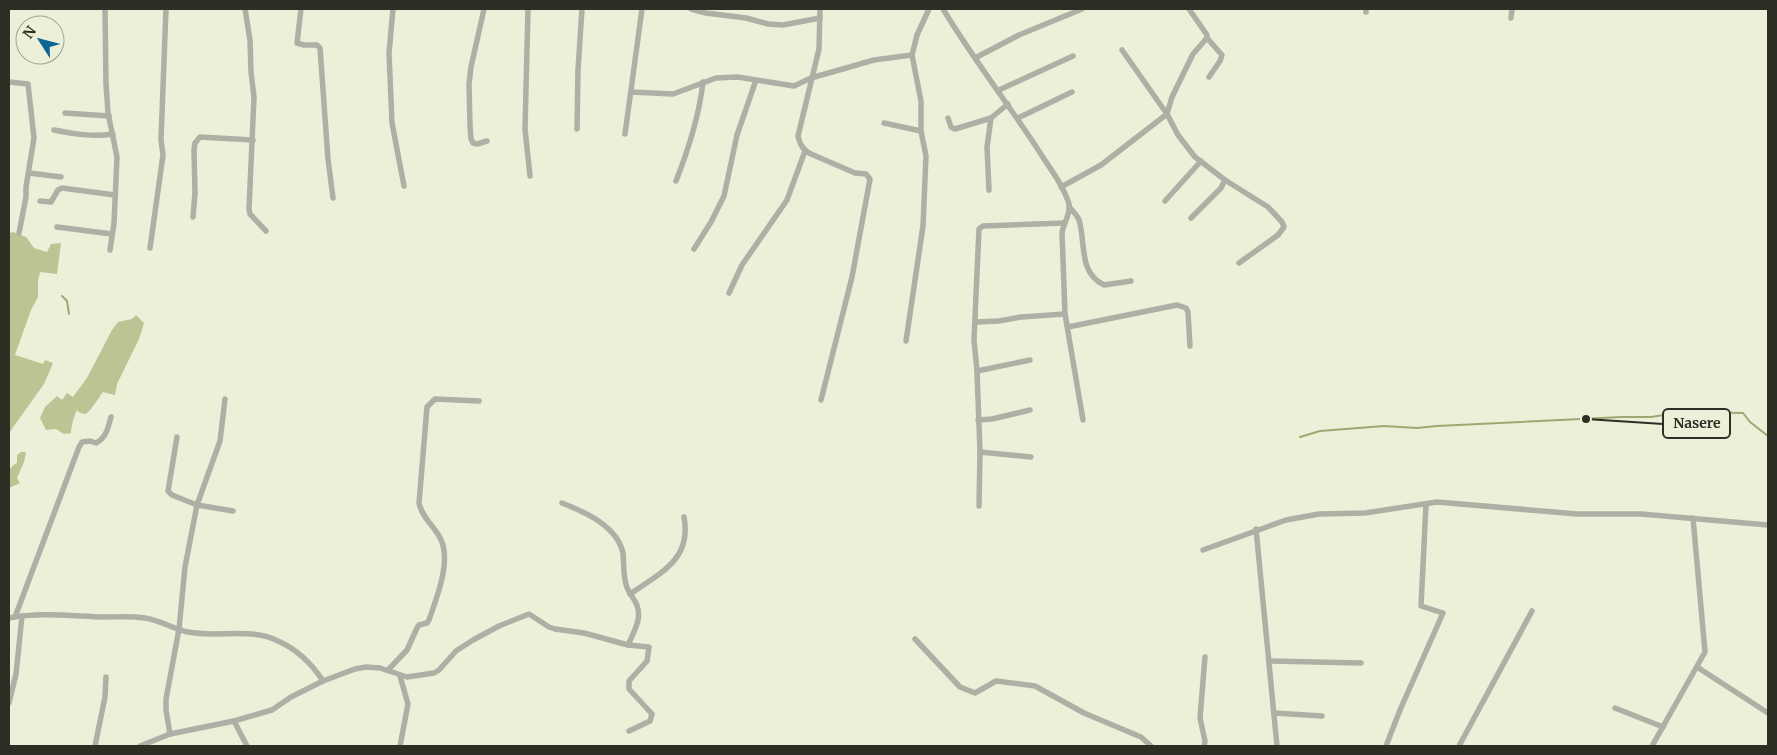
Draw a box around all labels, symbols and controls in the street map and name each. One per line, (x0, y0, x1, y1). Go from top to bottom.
north arrow (15, 15, 65, 65)
text: N (19, 23, 40, 42)
callout: Nasere (1663, 409, 1730, 438)
text: Nasere (1673, 414, 1721, 432)

